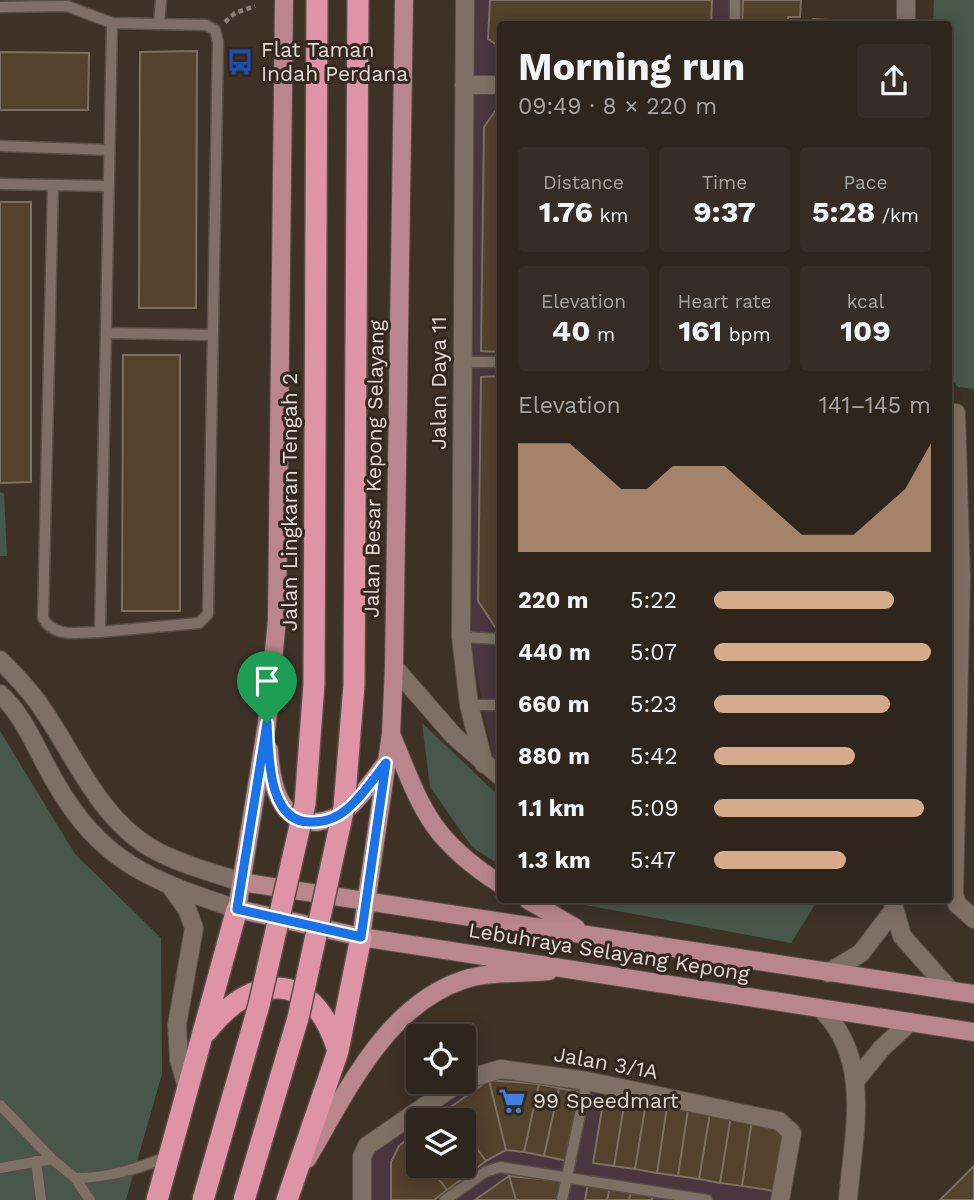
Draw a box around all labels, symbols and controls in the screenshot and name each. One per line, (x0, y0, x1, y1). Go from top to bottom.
place label: Flat Taman Indah Perdana (261, 37, 408, 86)
button: share (857, 44, 931, 118)
text: Morning run (518, 45, 745, 89)
bus stop icon: Flat Taman Indah Perdana (225, 47, 255, 77)
text: 09:49 · 8 × 220 m (518, 93, 717, 120)
text: Distance (543, 171, 624, 194)
text: Time (702, 171, 747, 194)
text: Pace (844, 171, 887, 194)
text: 1.76 (539, 194, 593, 229)
text: 9:37 (693, 194, 756, 229)
text: 5:28 (812, 194, 875, 229)
text: km (593, 204, 628, 227)
text: /km (875, 204, 919, 227)
text: Elevation (541, 290, 626, 313)
text: Heart rate (678, 290, 771, 313)
text: kcal (847, 290, 884, 313)
text: 40 (552, 313, 591, 348)
text: 161 (678, 313, 722, 348)
text: 109 (840, 313, 891, 348)
street label: Jalan Daya 11 (426, 316, 451, 450)
street label: Jalan Besar Kepong Selayang (358, 319, 389, 618)
text: m (591, 323, 615, 346)
text: bpm (722, 323, 771, 346)
street label: Jalan Lingkaran Tengah 2 (277, 373, 302, 631)
text: Elevation (518, 392, 621, 419)
text: 141–145 m (819, 392, 931, 419)
text: 220 m (518, 587, 588, 614)
text: 5:22 (630, 587, 677, 614)
text: 440 m (518, 639, 591, 666)
text: 5:07 (630, 639, 677, 666)
pin (237, 651, 297, 723)
icon: arrive (248, 662, 286, 700)
text: 660 m (518, 691, 589, 718)
text: 5:23 (630, 691, 677, 718)
text: 880 m (518, 743, 590, 770)
text: 5:42 (630, 743, 678, 770)
text: 1.1 km (518, 795, 585, 822)
text: 5:09 (630, 795, 679, 822)
text: 1.3 km (518, 847, 591, 874)
text: 5:47 (630, 847, 676, 874)
street label: Lebuhraya Selayang Kepong (467, 917, 752, 986)
map controls (406, 1024, 476, 1178)
button: locate (406, 1024, 476, 1094)
street label: Jalan 3/1A (552, 1041, 660, 1084)
supermarket icon: 99 Speedmart (497, 1086, 527, 1116)
place label: 99 Speedmart (533, 1088, 679, 1113)
button: layers (406, 1108, 476, 1178)

